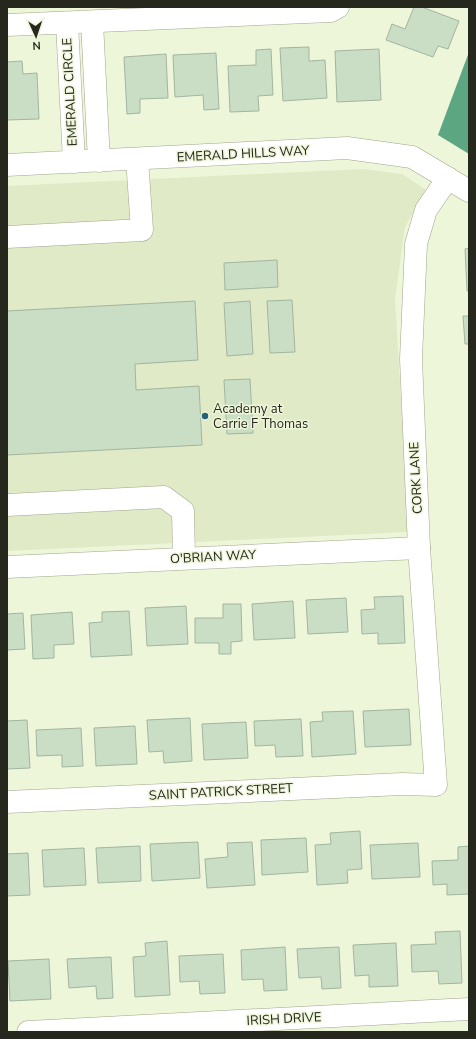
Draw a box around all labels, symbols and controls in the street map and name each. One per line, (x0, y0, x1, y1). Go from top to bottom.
north arrow (16, 16, 56, 56)
street label: EMERALD CIRCLE (58, 37, 82, 147)
text: N (32, 38, 41, 53)
street label: EMERALD HILLS WAY (176, 142, 310, 166)
place label: Academy at Carrie F Thomas (213, 400, 308, 433)
marker: Academy at Carrie F Thomas (200, 411, 210, 421)
street label: CORK LANE (405, 442, 427, 514)
street label: O'BRIAN WAY (170, 546, 257, 568)
street label: SAINT PATRICK STREET (148, 779, 294, 805)
street label: IRISH DRIVE (246, 1008, 322, 1030)

